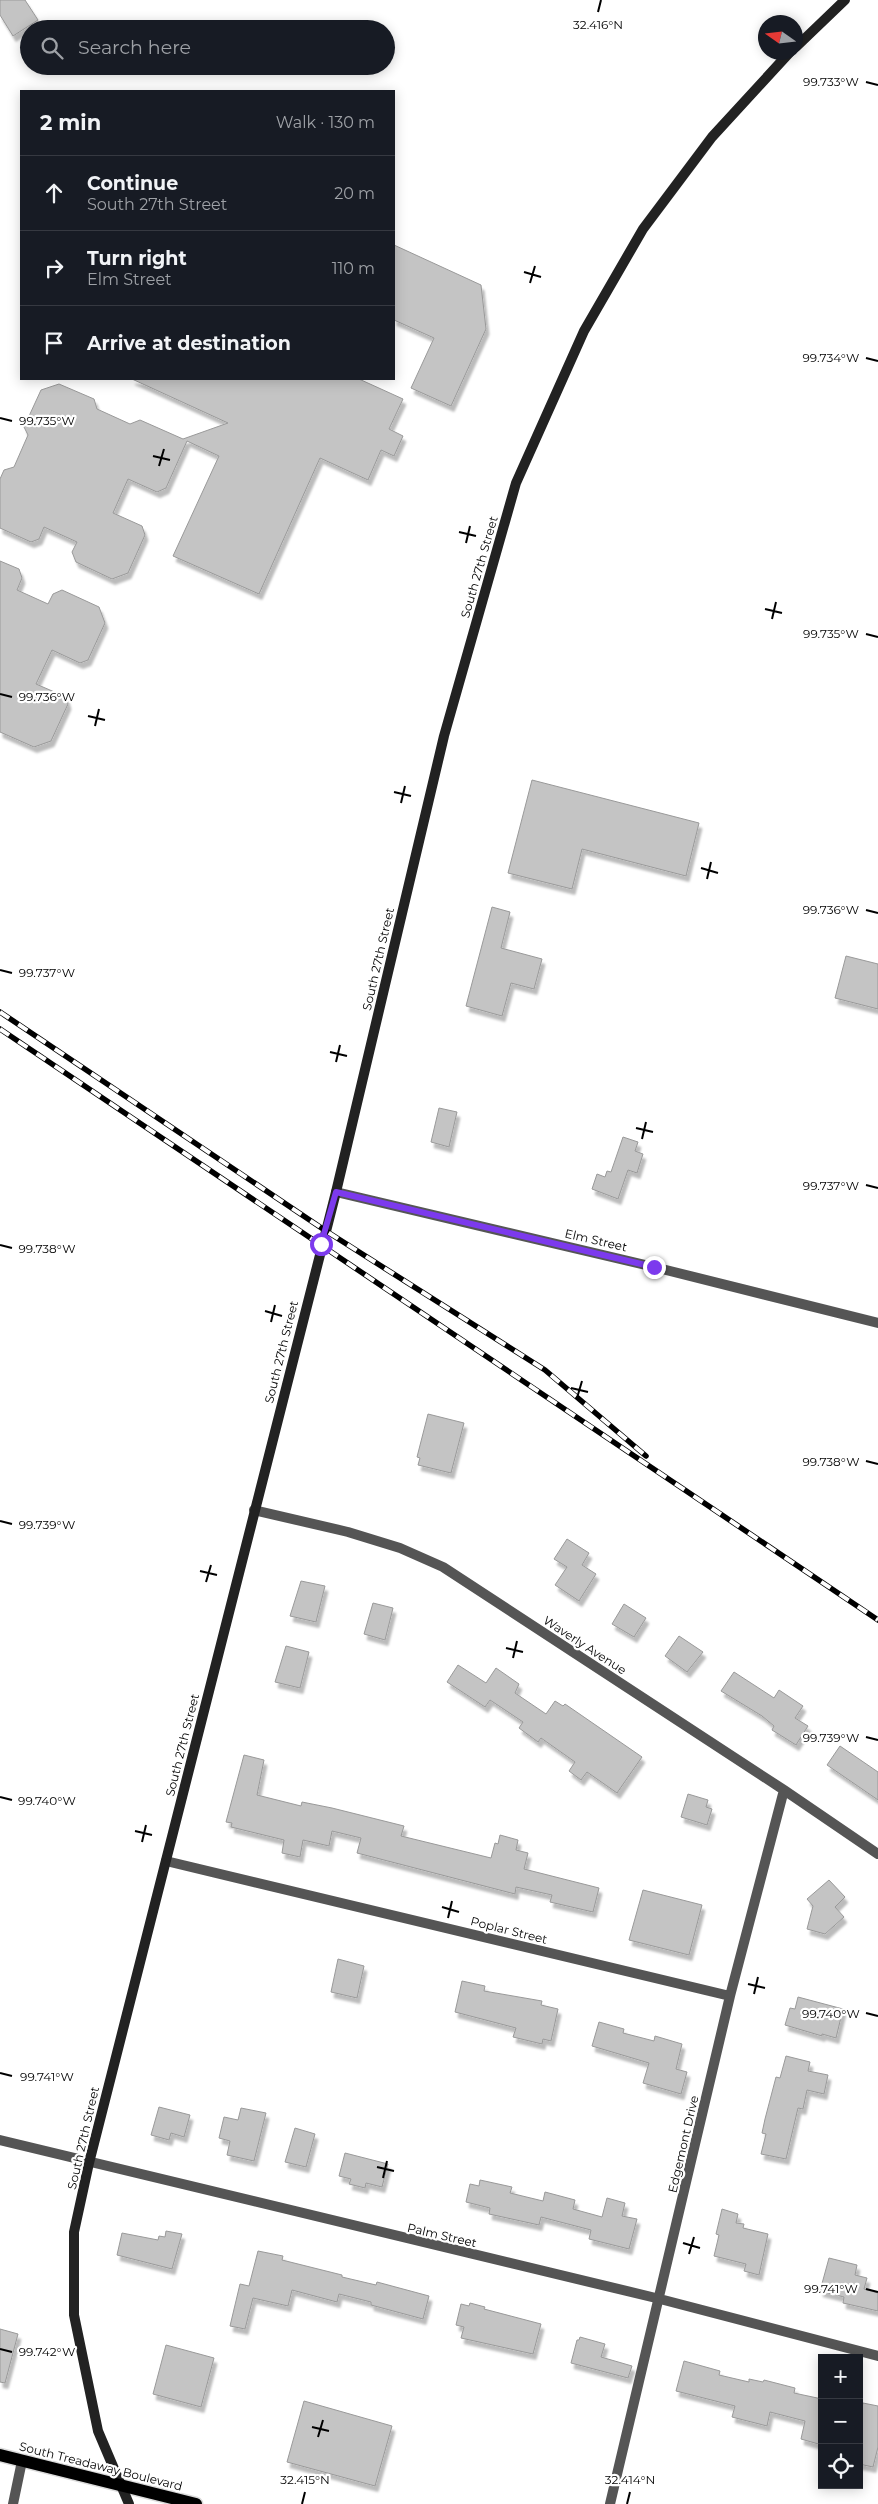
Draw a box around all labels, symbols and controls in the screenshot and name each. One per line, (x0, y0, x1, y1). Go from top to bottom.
north arrow (758, 15, 803, 60)
text: 32.416°N (573, 17, 623, 32)
search box (20, 20, 395, 75)
icon: search (38, 34, 66, 62)
text: Search here (78, 36, 191, 59)
text: 99.733°W (803, 74, 859, 89)
text: 2 min (40, 110, 101, 135)
text: Walk · 130 m (276, 113, 375, 132)
text: Continue (87, 172, 178, 195)
icon: ahead (40, 179, 68, 207)
text: 20 m (334, 184, 375, 203)
text: South 27th Street (87, 195, 227, 214)
text: Turn right (87, 247, 187, 270)
icon: right (40, 254, 68, 282)
text: 110 m (332, 259, 375, 278)
text: Elm Street (87, 270, 172, 289)
icon: arrive (40, 329, 68, 357)
text: Arrive at destination (87, 332, 291, 355)
text: 99.734°W (803, 350, 859, 365)
text: 99.735°W (19, 413, 75, 428)
street label: South 27th Street (457, 514, 501, 620)
text: 99.735°W (803, 626, 859, 641)
text: 99.736°W (19, 689, 75, 704)
text: 99.736°W (803, 902, 859, 917)
street label: South 27th Street (359, 906, 397, 1012)
text: 99.737°W (19, 965, 75, 980)
text: 99.737°W (803, 1178, 859, 1193)
street label: Elm Street (563, 1226, 629, 1254)
route start (310, 1233, 333, 1256)
text: 99.738°W (19, 1241, 75, 1256)
route end (643, 1256, 666, 1279)
street label: South 27th Street (261, 1299, 301, 1405)
text: 99.738°W (803, 1454, 859, 1469)
text: 99.739°W (19, 1517, 75, 1532)
street label: Waverly Avenue (541, 1613, 629, 1677)
street label: South 27th Street (162, 1692, 202, 1798)
text: 99.739°W (803, 1730, 859, 1745)
text: 99.740°W (18, 1793, 76, 1808)
street label: Poplar Street (469, 1913, 549, 1947)
text: 99.740°W (802, 2006, 860, 2021)
text: 99.741°W (20, 2069, 74, 2084)
street label: South 27th Street (64, 2085, 102, 2191)
street label: Edgemont Drive (665, 2094, 701, 2194)
street label: Palm Street (406, 2220, 478, 2250)
text: 99.741°W (804, 2281, 858, 2296)
text: 99.742°W (19, 2344, 75, 2359)
map controls (818, 2354, 863, 2489)
button: + (818, 2354, 863, 2399)
button: − (818, 2399, 863, 2444)
street label: South Treadaway Boulevard (18, 2438, 184, 2494)
button: locate (818, 2444, 863, 2489)
text: 32.415°N (280, 2472, 330, 2487)
text: 32.414°N (605, 2472, 655, 2487)

